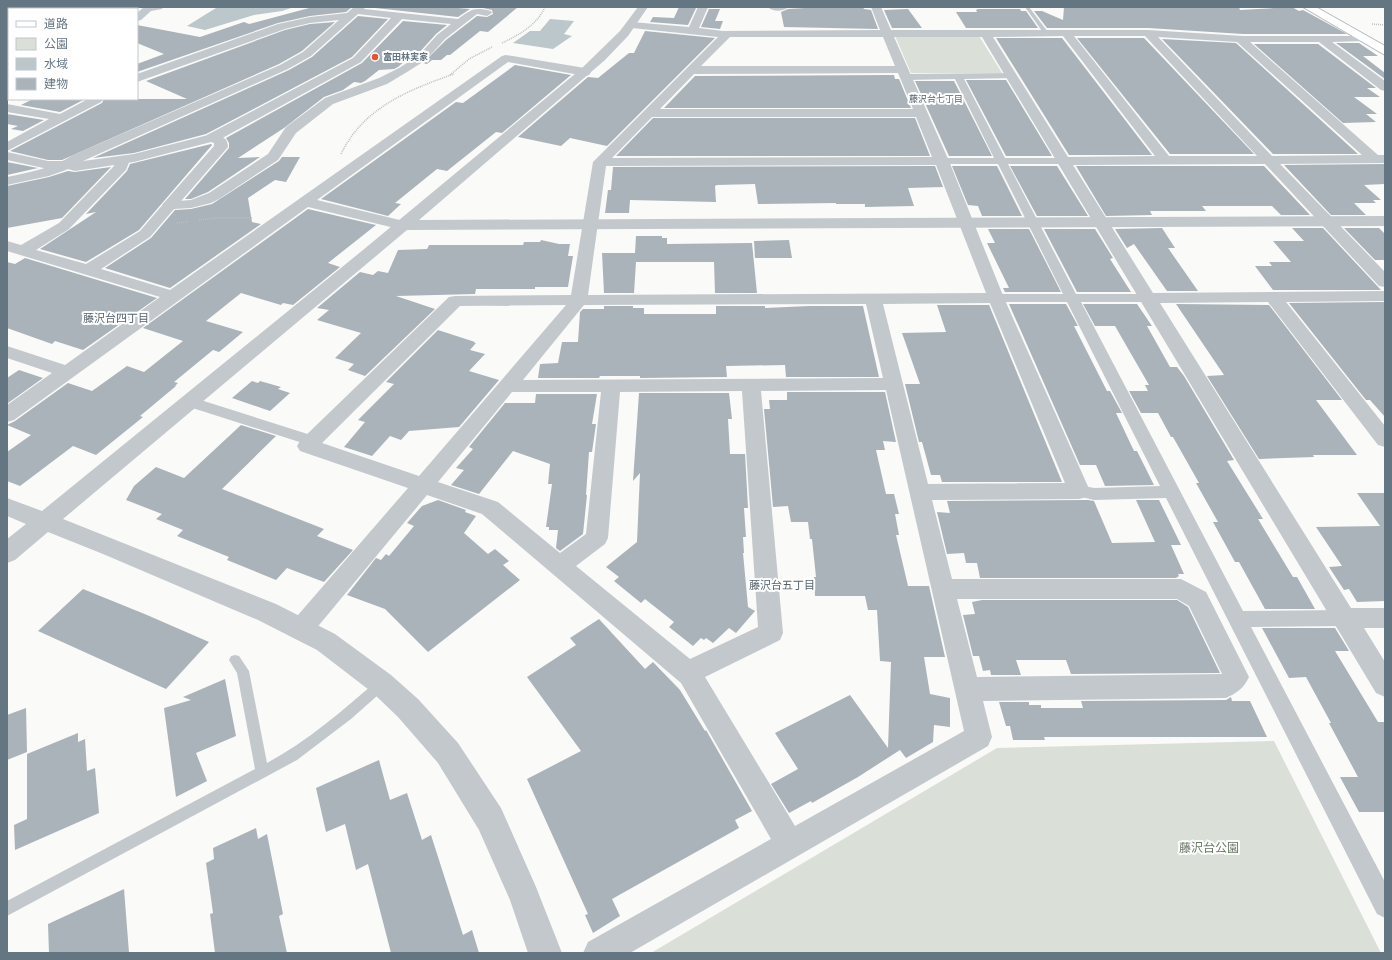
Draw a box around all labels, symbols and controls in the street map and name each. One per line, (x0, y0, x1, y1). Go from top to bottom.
legend (8, 8, 138, 100)
text: 道路 (44, 17, 68, 31)
text: 公園 (44, 37, 68, 51)
marker: 富田林実家 (370, 52, 380, 62)
place label: 富田林実家 (383, 52, 428, 62)
text: 水域 (44, 57, 68, 71)
text: 建物 (44, 77, 68, 91)
district label: 藤沢台七丁目 (909, 94, 963, 104)
district label: 藤沢台四丁目 (83, 312, 149, 324)
district label: 藤沢台五丁目 (749, 579, 815, 591)
park label: 藤沢台公園 (1179, 841, 1239, 855)

